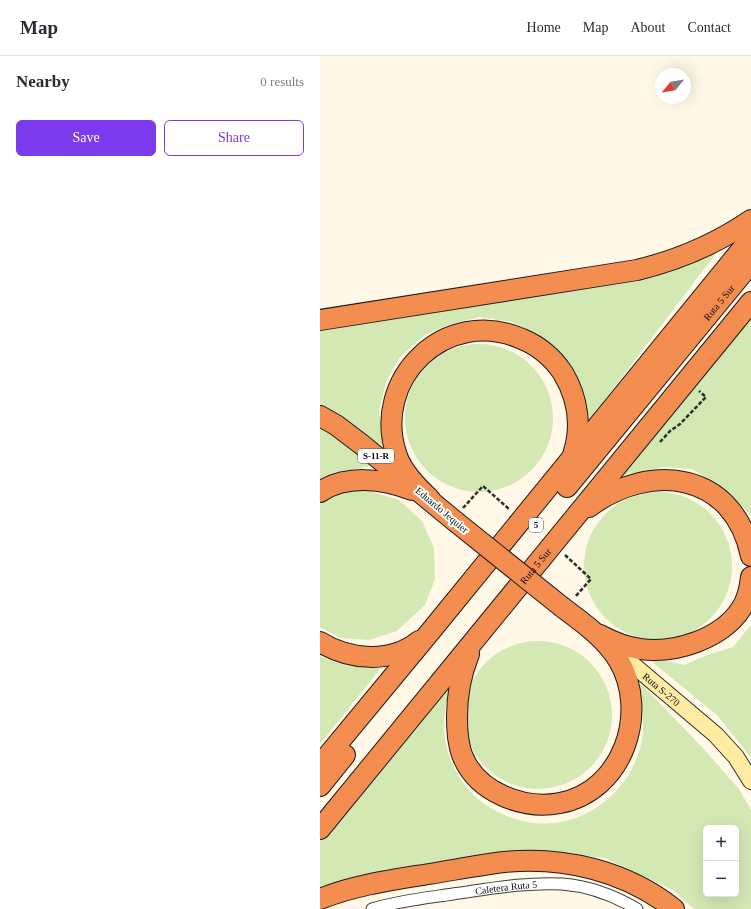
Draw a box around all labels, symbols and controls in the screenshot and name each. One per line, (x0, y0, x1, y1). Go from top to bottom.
text: Map (20, 17, 58, 38)
text: Home (527, 20, 561, 35)
text: Map (583, 20, 608, 35)
text: About (630, 20, 665, 35)
text: Contact (687, 20, 731, 35)
north arrow (655, 68, 691, 104)
text: Nearby (16, 72, 70, 91)
text: 0 results (260, 74, 304, 89)
button: Save (16, 120, 156, 156)
button: Share (164, 120, 304, 156)
street label: Ruta 5 Sur (701, 282, 737, 322)
road number: S-11-R (358, 449, 394, 463)
street label: Eduardo Jequier (413, 485, 471, 536)
road number: 5 (529, 518, 543, 532)
street label: Ruta 5 Sur (517, 545, 553, 586)
street label: Ruta S-270 (641, 670, 682, 708)
map controls (703, 825, 739, 897)
button: + (703, 825, 739, 861)
button: − (703, 861, 739, 897)
street label: Caletera Ruta 5 (474, 878, 537, 896)

